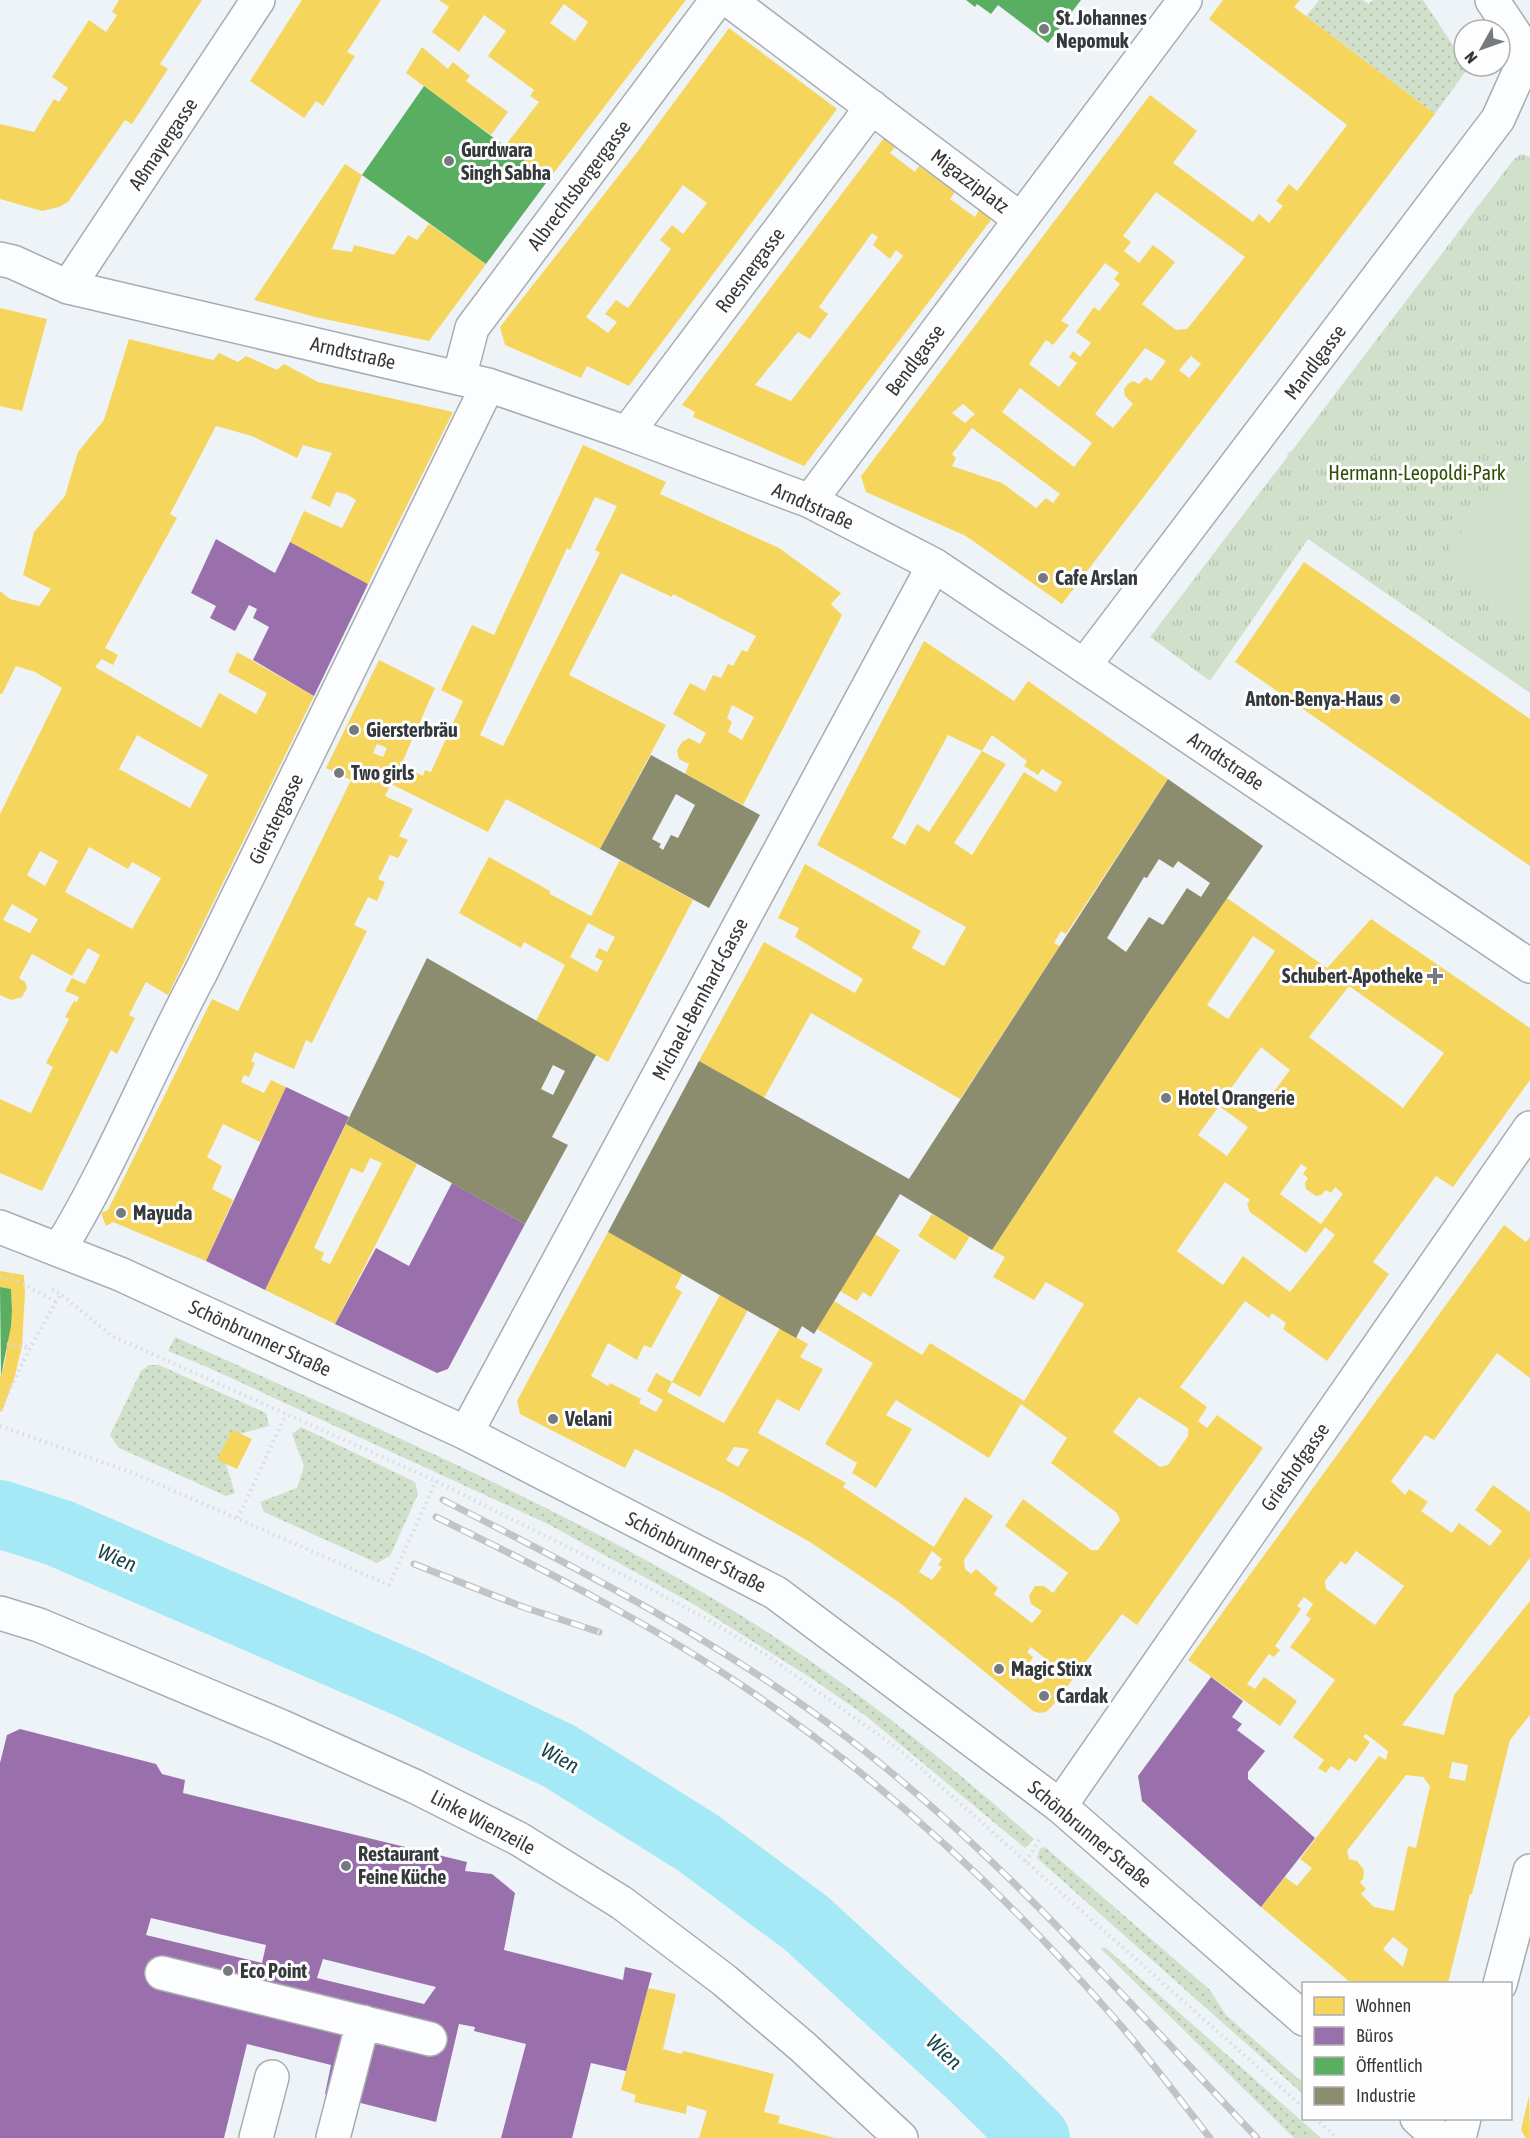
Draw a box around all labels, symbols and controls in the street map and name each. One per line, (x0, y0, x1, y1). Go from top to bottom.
place label: St. Johannes Nepomuk (1056, 6, 1147, 52)
north arrow (1452, 18, 1512, 78)
marker: St. Johannes Nepomuk (1037, 22, 1051, 36)
text: N (1461, 48, 1480, 67)
street label: Aßmayergasse (123, 93, 202, 194)
street label: Albrechtsbergergasse (522, 115, 635, 254)
place label: Gurdwara Singh Sabha (461, 138, 551, 184)
street label: Migazziplatz (927, 144, 1014, 217)
marker: Gurdwara Singh Sabha (442, 154, 456, 168)
street label: Roesnergasse (710, 223, 789, 317)
street label: Bendlgasse (880, 319, 949, 400)
street label: Mandlgasse (1279, 320, 1350, 404)
street label: Arndtstraße (308, 332, 398, 373)
park label: Hermann-Leopoldi-Park (1328, 461, 1506, 484)
street label: Arndtstraße (769, 477, 858, 534)
place label: Cafe Arslan (1055, 566, 1138, 589)
marker: Cafe Arslan (1036, 571, 1050, 585)
place label: Anton-Benya-Haus (1245, 687, 1383, 710)
marker: Anton-Benya-Haus (1388, 692, 1402, 706)
place label: Giersterbräu (366, 718, 458, 741)
marker: Giersterbräu (347, 723, 361, 737)
street label: Arndtstraße (1184, 727, 1269, 794)
place label: Two girls (351, 761, 414, 784)
marker: Two girls (332, 766, 346, 780)
street label: Gierstergasse (244, 770, 307, 868)
street label: Michael-Bernhard-Gasse (647, 914, 752, 1084)
place label: Schubert-Apotheke (1282, 964, 1423, 987)
marker: Schubert-Apotheke (1428, 969, 1442, 983)
place label: Hotel Orangerie (1178, 1086, 1295, 1109)
marker: Hotel Orangerie (1159, 1091, 1173, 1105)
place label: Mayuda (133, 1201, 192, 1224)
marker: Mayuda (114, 1206, 128, 1220)
street label: Schönbrunner Straße (185, 1295, 335, 1381)
place label: Velani (564, 1407, 612, 1430)
marker: Velani (546, 1412, 560, 1426)
street label: Grieshofgasse (1256, 1418, 1333, 1515)
street label: Schönbrunner Straße (622, 1506, 770, 1597)
water label: Wien (94, 1538, 140, 1576)
place label: Magic Stixx (1011, 1657, 1092, 1680)
marker: Magic Stixx (992, 1662, 1006, 1676)
place label: Cardak (1056, 1684, 1108, 1707)
marker: Cardak (1037, 1689, 1051, 1703)
water label: Wien (537, 1737, 584, 1777)
street label: Schönbrunner Straße (1024, 1775, 1157, 1892)
street label: Linke Wienzeile (427, 1784, 539, 1859)
place label: Restaurant Feine Küche (358, 1842, 446, 1888)
marker: Restaurant Feine Küche (339, 1859, 353, 1873)
place label: Eco Point (240, 1959, 307, 1982)
marker: Eco Point (221, 1964, 235, 1978)
legend (1302, 1982, 1512, 2120)
text: Wohnen (1356, 1995, 1411, 2016)
text: Büros (1356, 2025, 1393, 2046)
water label: Wien (922, 2029, 967, 2074)
text: Öffentlich (1356, 2055, 1423, 2076)
text: Industrie (1356, 2085, 1416, 2106)

